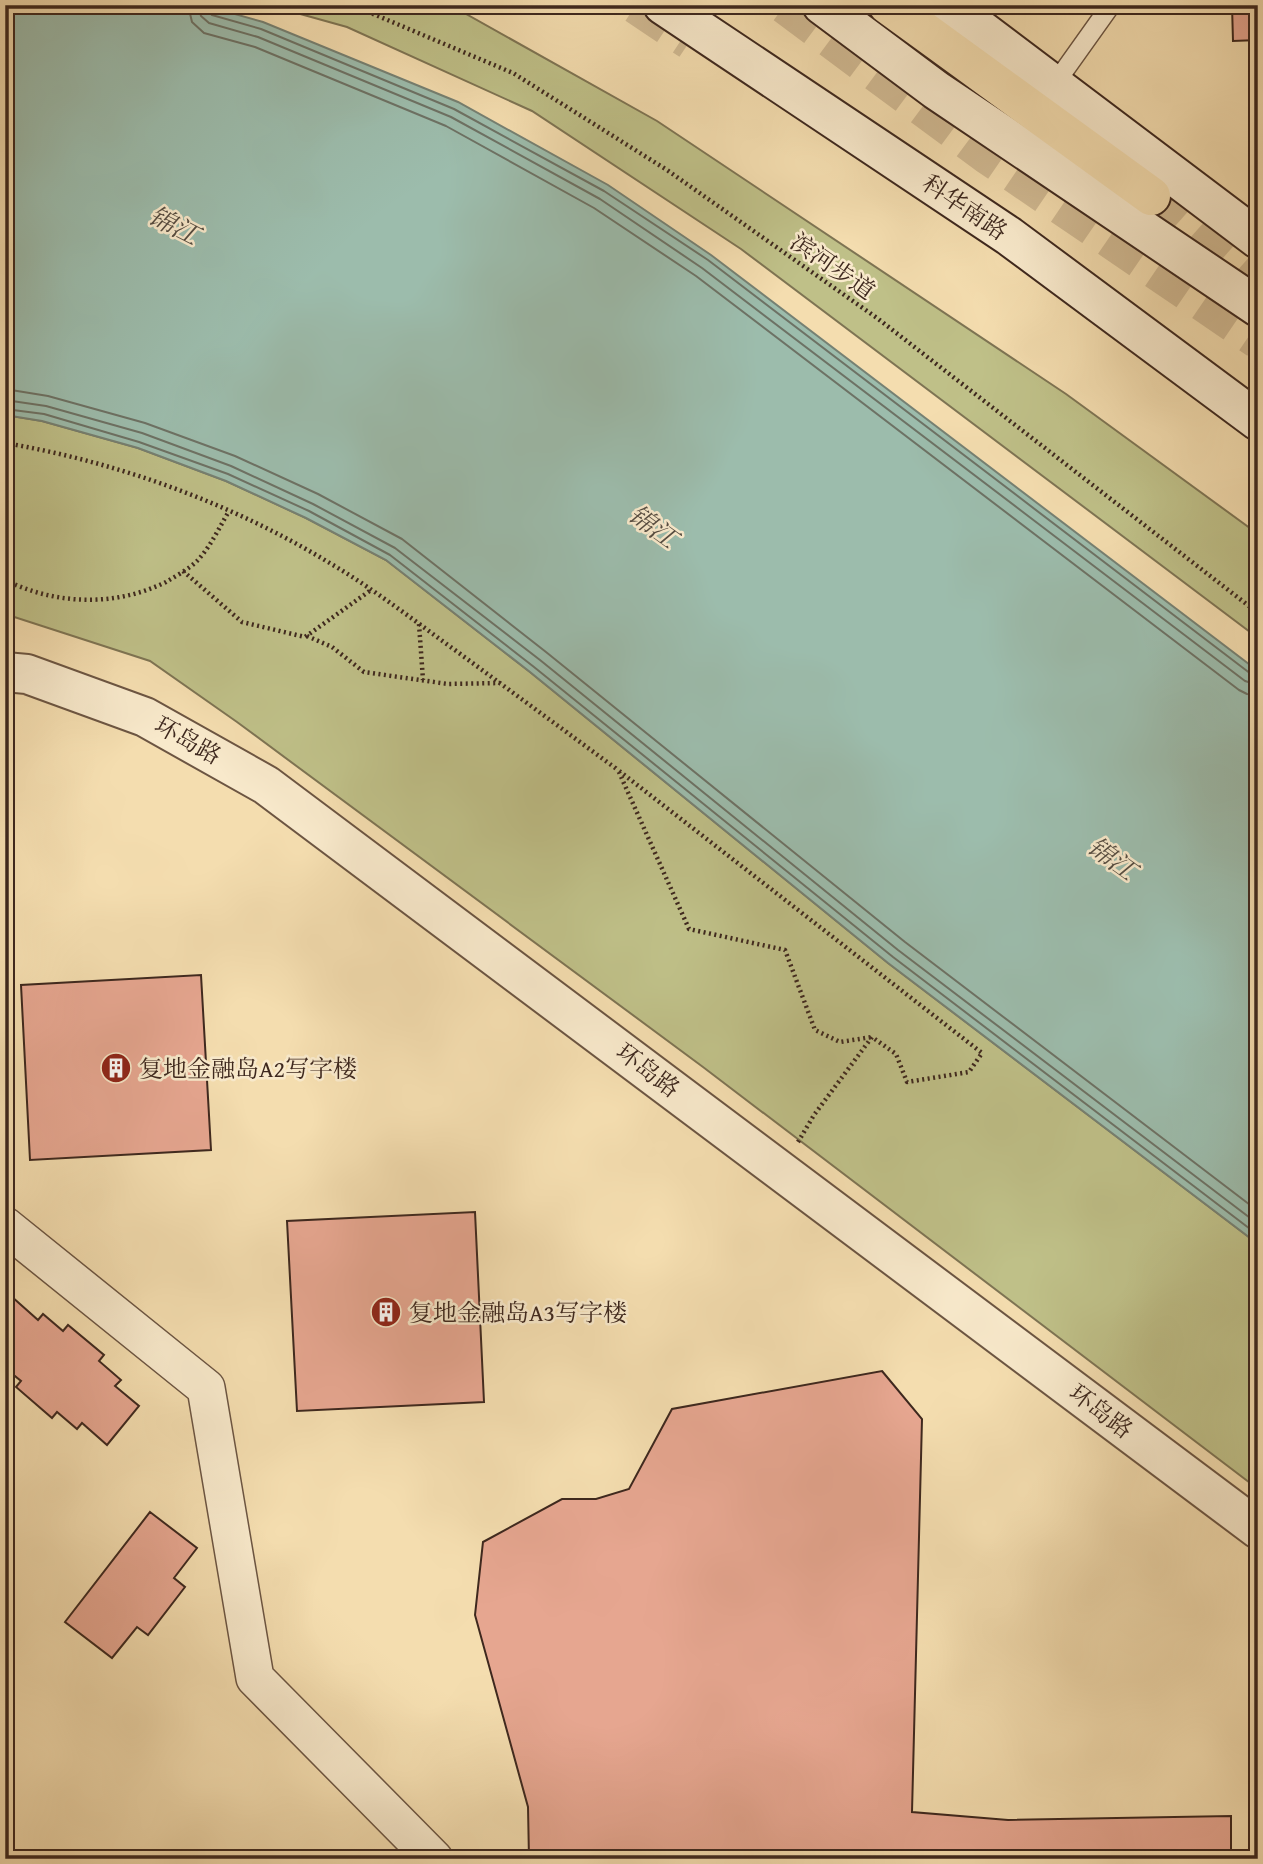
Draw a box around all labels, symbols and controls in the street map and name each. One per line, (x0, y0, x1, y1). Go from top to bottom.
street label: 科华南路 (915, 166, 1015, 248)
water label: 锦江 (142, 196, 210, 256)
street label: 滨河步道 (784, 224, 882, 308)
water label: 锦江 (620, 495, 689, 559)
street label: 环岛路 (148, 707, 228, 773)
water label: 锦江 (1079, 827, 1148, 891)
street label: 环岛路 (609, 1034, 687, 1106)
building icon: 复地金融岛A2写字楼 (99, 1051, 133, 1085)
place label: 复地金融岛A2写字楼 (139, 1051, 357, 1086)
building icon: 复地金融岛A3写字楼 (369, 1295, 403, 1329)
place label: 复地金融岛A3写字楼 (409, 1295, 627, 1330)
street label: 环岛路 (1062, 1375, 1140, 1447)

